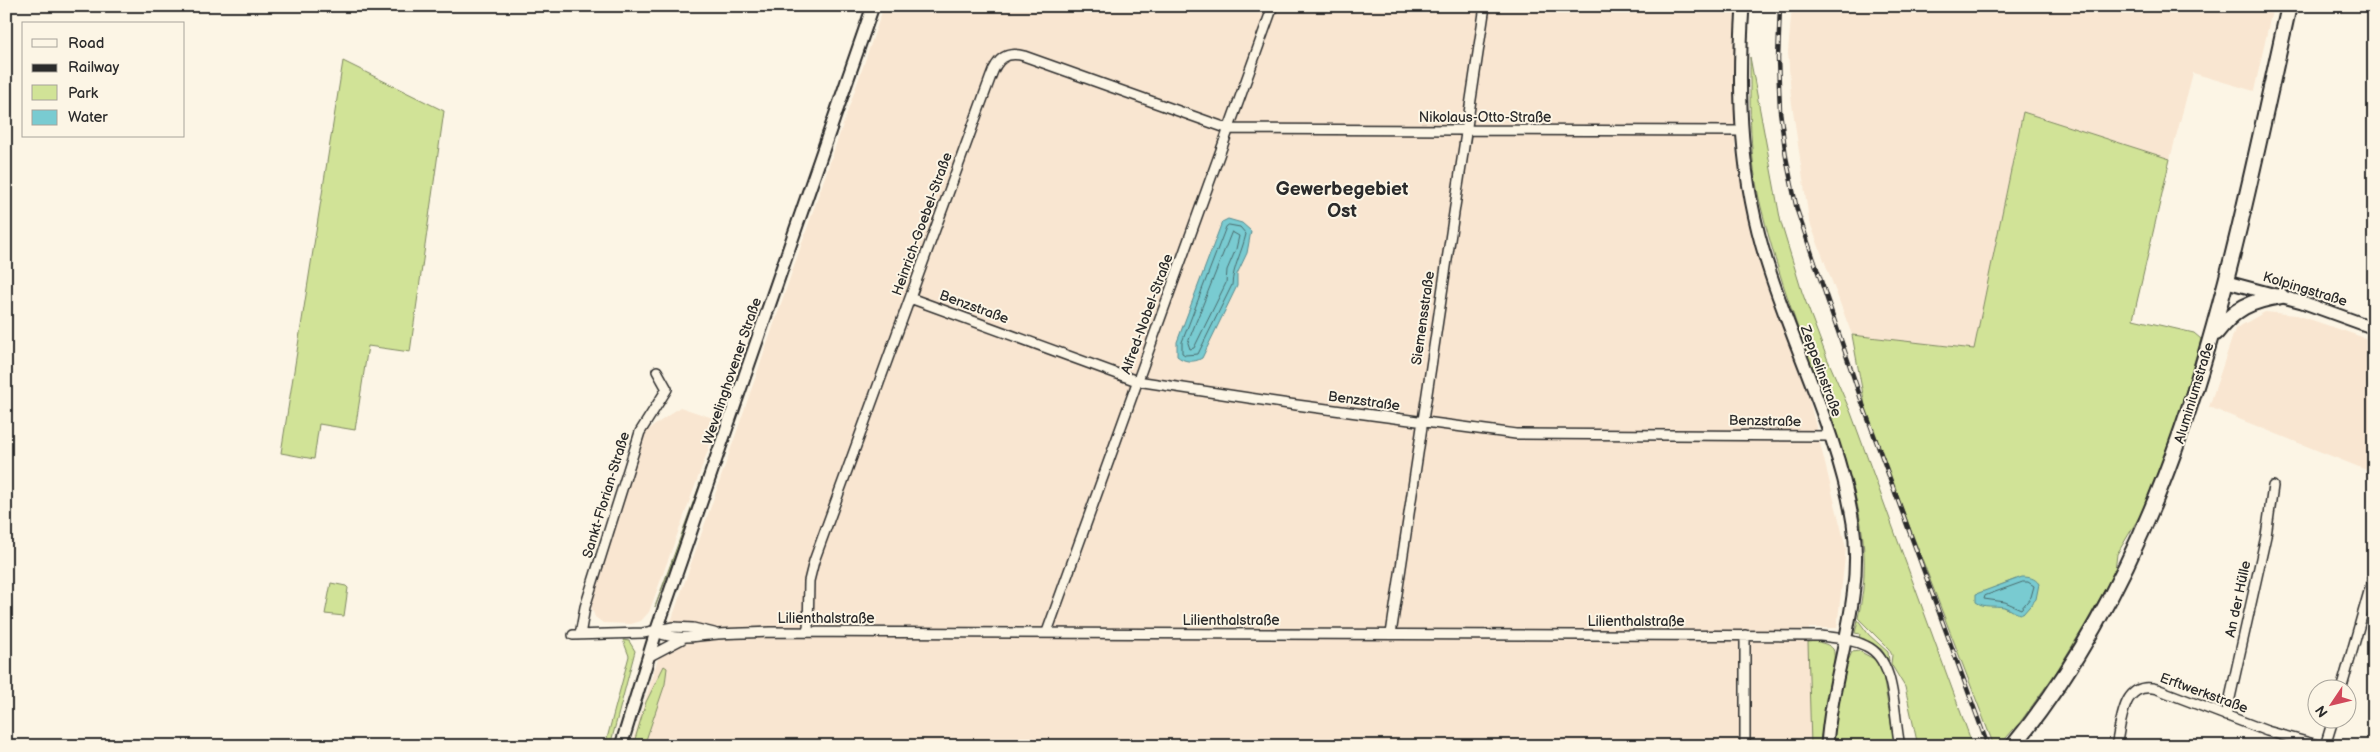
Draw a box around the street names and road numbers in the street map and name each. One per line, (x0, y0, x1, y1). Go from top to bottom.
street label: Nikolaus-Otto-Straße (1419, 109, 1551, 126)
street label: Heinrich-Goebel-Straße (888, 150, 956, 298)
street label: Alfred-Nobel-Straße (1117, 252, 1177, 376)
street label: Kolpingstraße (2261, 268, 2349, 310)
street label: Siemensstraße (1408, 270, 1438, 366)
street label: Benzstraße (937, 287, 1011, 327)
street label: Wevelinghovener Straße (699, 295, 765, 447)
street label: Zeppelinstraße (1796, 322, 1845, 419)
street label: Aluminiumstraße (2171, 340, 2217, 446)
street label: Benzstraße (1327, 388, 1401, 414)
street label: Benzstraße (1729, 412, 1801, 430)
street label: Sankt-Florian-Straße (579, 430, 633, 560)
street label: An der Hülle (2222, 559, 2254, 639)
street label: Lilienthalstraße (777, 610, 875, 627)
street label: Lilienthalstraße (1182, 612, 1280, 629)
street label: Lilienthalstraße (1587, 613, 1685, 630)
street label: Erftwerkstraße (2158, 669, 2250, 717)

